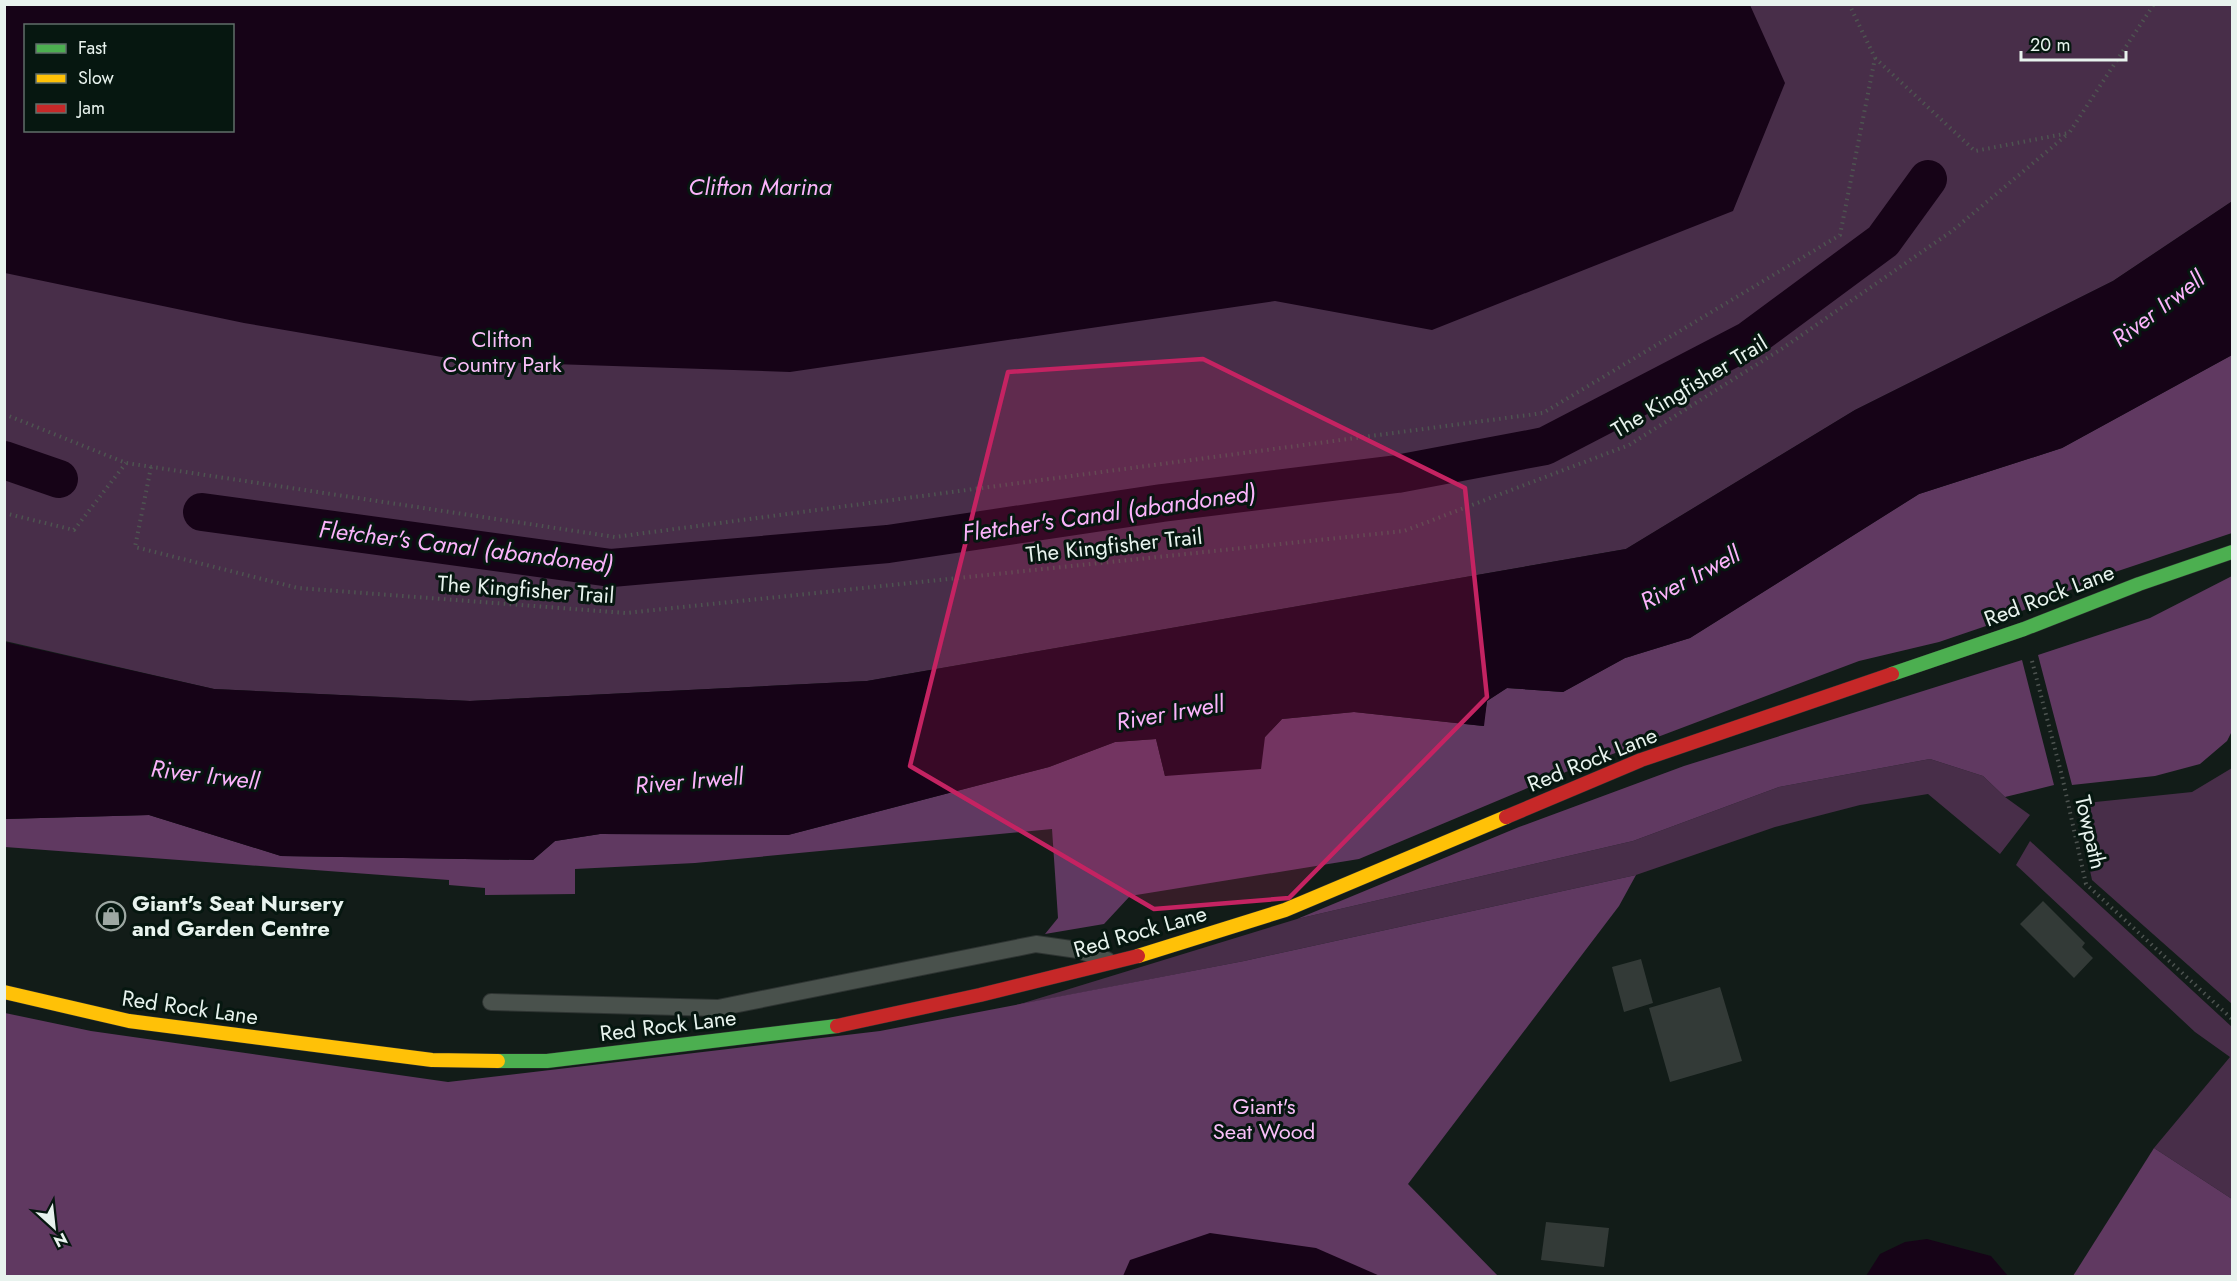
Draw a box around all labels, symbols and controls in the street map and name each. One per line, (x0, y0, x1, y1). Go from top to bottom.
legend (24, 24, 234, 132)
scale bar (2021, 24, 2126, 62)
text: 20 m (2030, 32, 2070, 58)
text: Fast (78, 35, 107, 61)
text: Slow (78, 65, 115, 91)
text: Jam (76, 95, 105, 121)
water label: Clifton Marina (688, 169, 832, 204)
water label: River Irwell (2104, 261, 2213, 355)
park label: Clifton Country Park (442, 323, 562, 380)
street label: The Kingfisher Trail (1605, 327, 1773, 445)
water label: Fletcher's Canal (abandoned) (960, 475, 1258, 550)
water label: Fletcher's Canal (abandoned) (317, 511, 615, 582)
street label: The Kingfisher Trail (1024, 520, 1204, 570)
water label: River Irwell (1634, 536, 1747, 619)
street label: Red Rock Lane (1979, 555, 2119, 635)
street label: The Kingfisher Trail (436, 567, 616, 611)
water label: River Irwell (1113, 686, 1228, 739)
street label: Red Rock Lane (1522, 718, 1662, 800)
water label: River Irwell (149, 751, 263, 799)
water label: River Irwell (633, 758, 746, 803)
street label: Towpath (2067, 792, 2115, 872)
place label: Giant's Seat Nursery and Garden Centre (132, 887, 344, 944)
street label: Red Rock Lane (1070, 897, 1210, 965)
shop icon: Giant's Seat Nursery and Garden Centre (95, 900, 127, 932)
street label: Red Rock Lane (120, 982, 260, 1032)
street label: Red Rock Lane (598, 1001, 738, 1049)
park label: Giant's Seat Wood (1213, 1090, 1315, 1147)
north arrow (24, 1197, 84, 1257)
text: N (50, 1227, 71, 1253)

